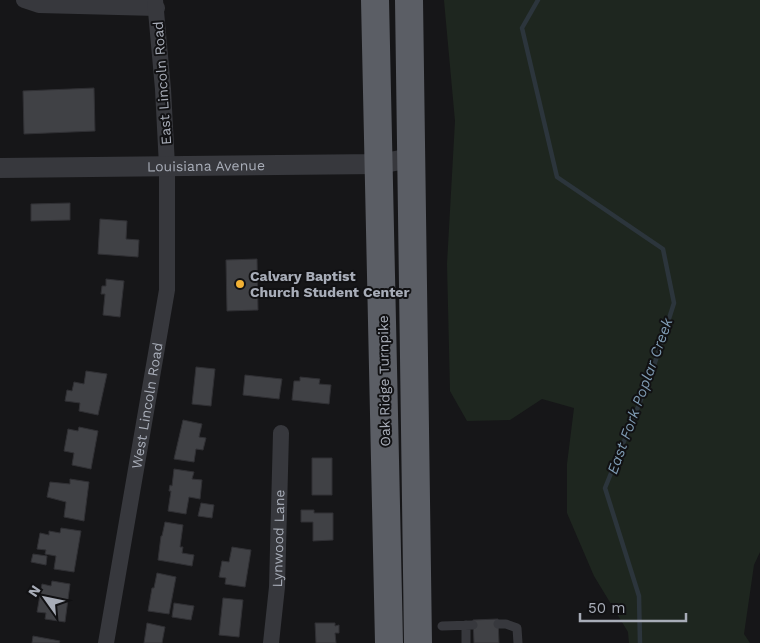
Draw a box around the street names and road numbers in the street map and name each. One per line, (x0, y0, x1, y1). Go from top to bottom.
street label: East Lincoln Road (150, 21, 174, 145)
street label: Louisiana Avenue (147, 157, 265, 174)
street label: Oak Ridge Turnpike (375, 315, 393, 447)
street label: West Lincoln Road (128, 341, 166, 470)
street label: Lynwood Lane (269, 489, 288, 587)

